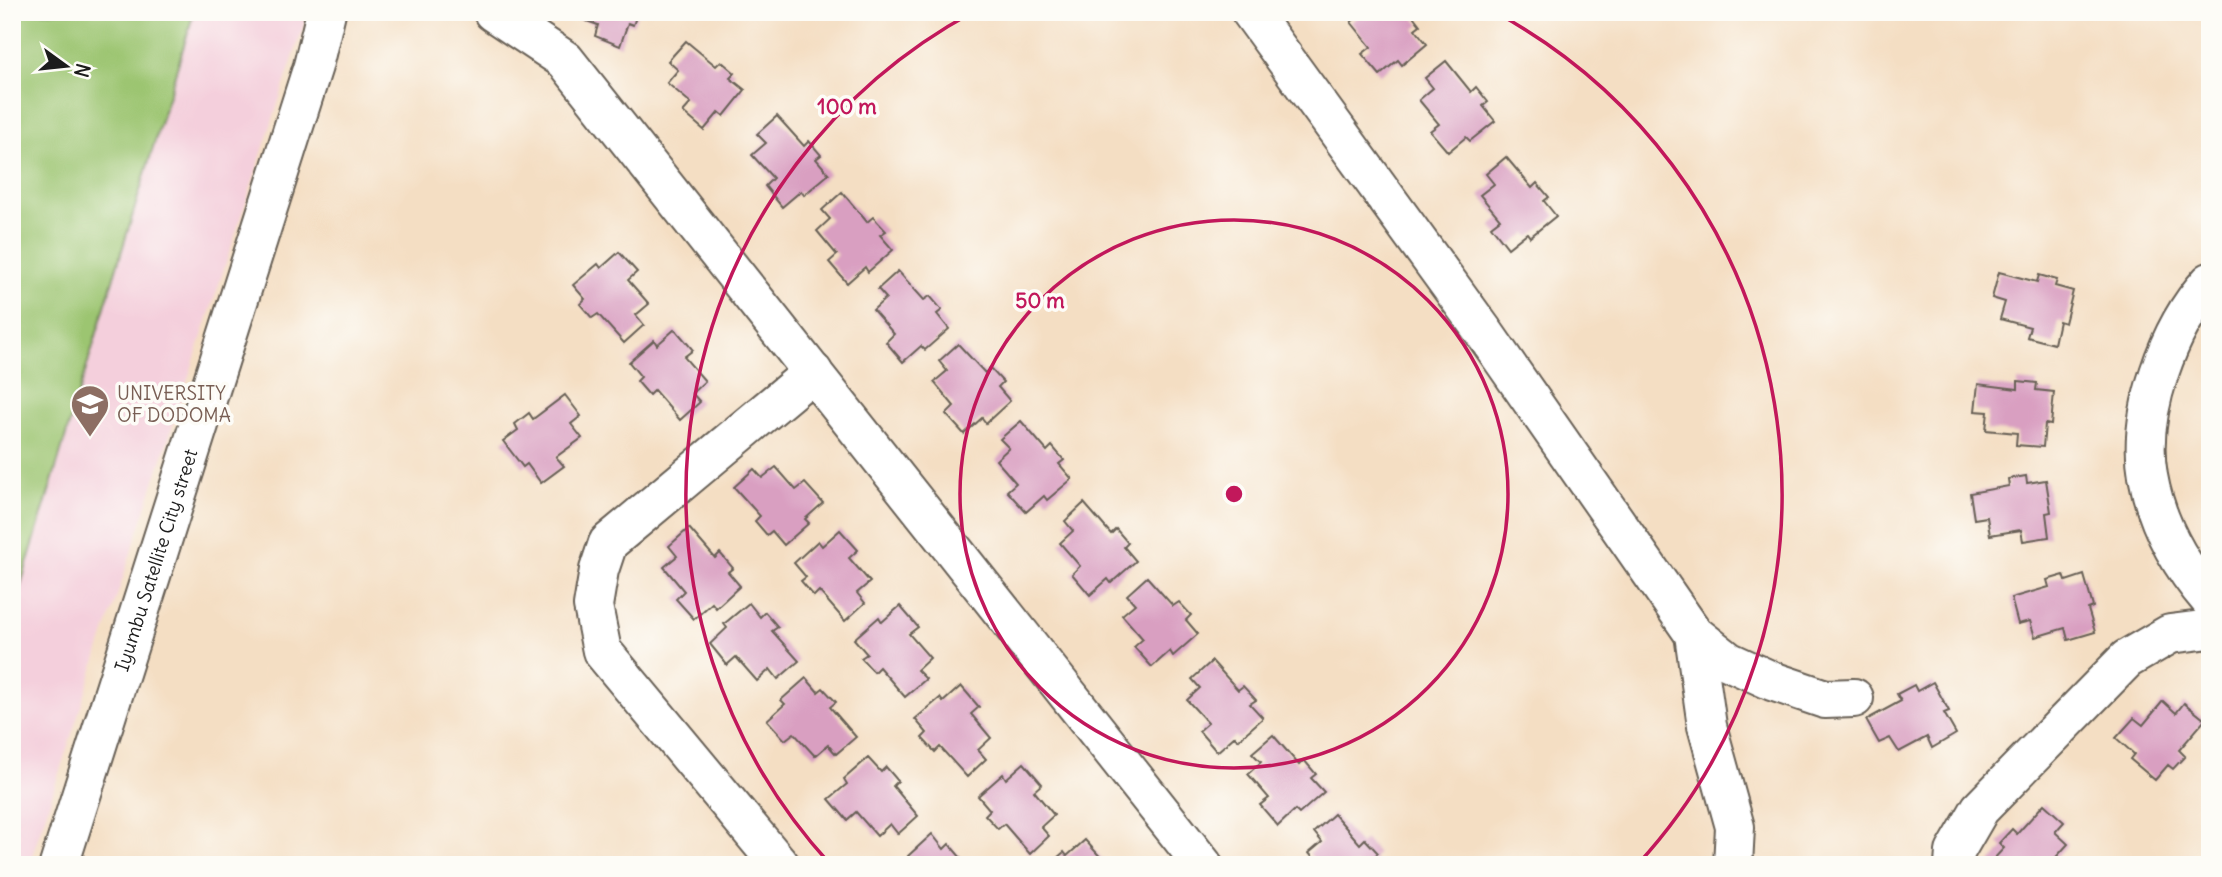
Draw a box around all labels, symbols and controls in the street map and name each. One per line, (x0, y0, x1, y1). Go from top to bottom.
north arrow (32, 32, 102, 102)
text: N (69, 61, 96, 80)
text: 100 m (817, 93, 877, 120)
text: 50 m (1015, 287, 1065, 314)
place label: UNIVERSITY OF DODOMA (117, 381, 231, 427)
school or university icon: UNIVERSITY OF DODOMA (69, 383, 111, 438)
street label: Iyumbu Satellite City street (109, 446, 203, 674)
centre of rings (1222, 482, 1246, 506)

